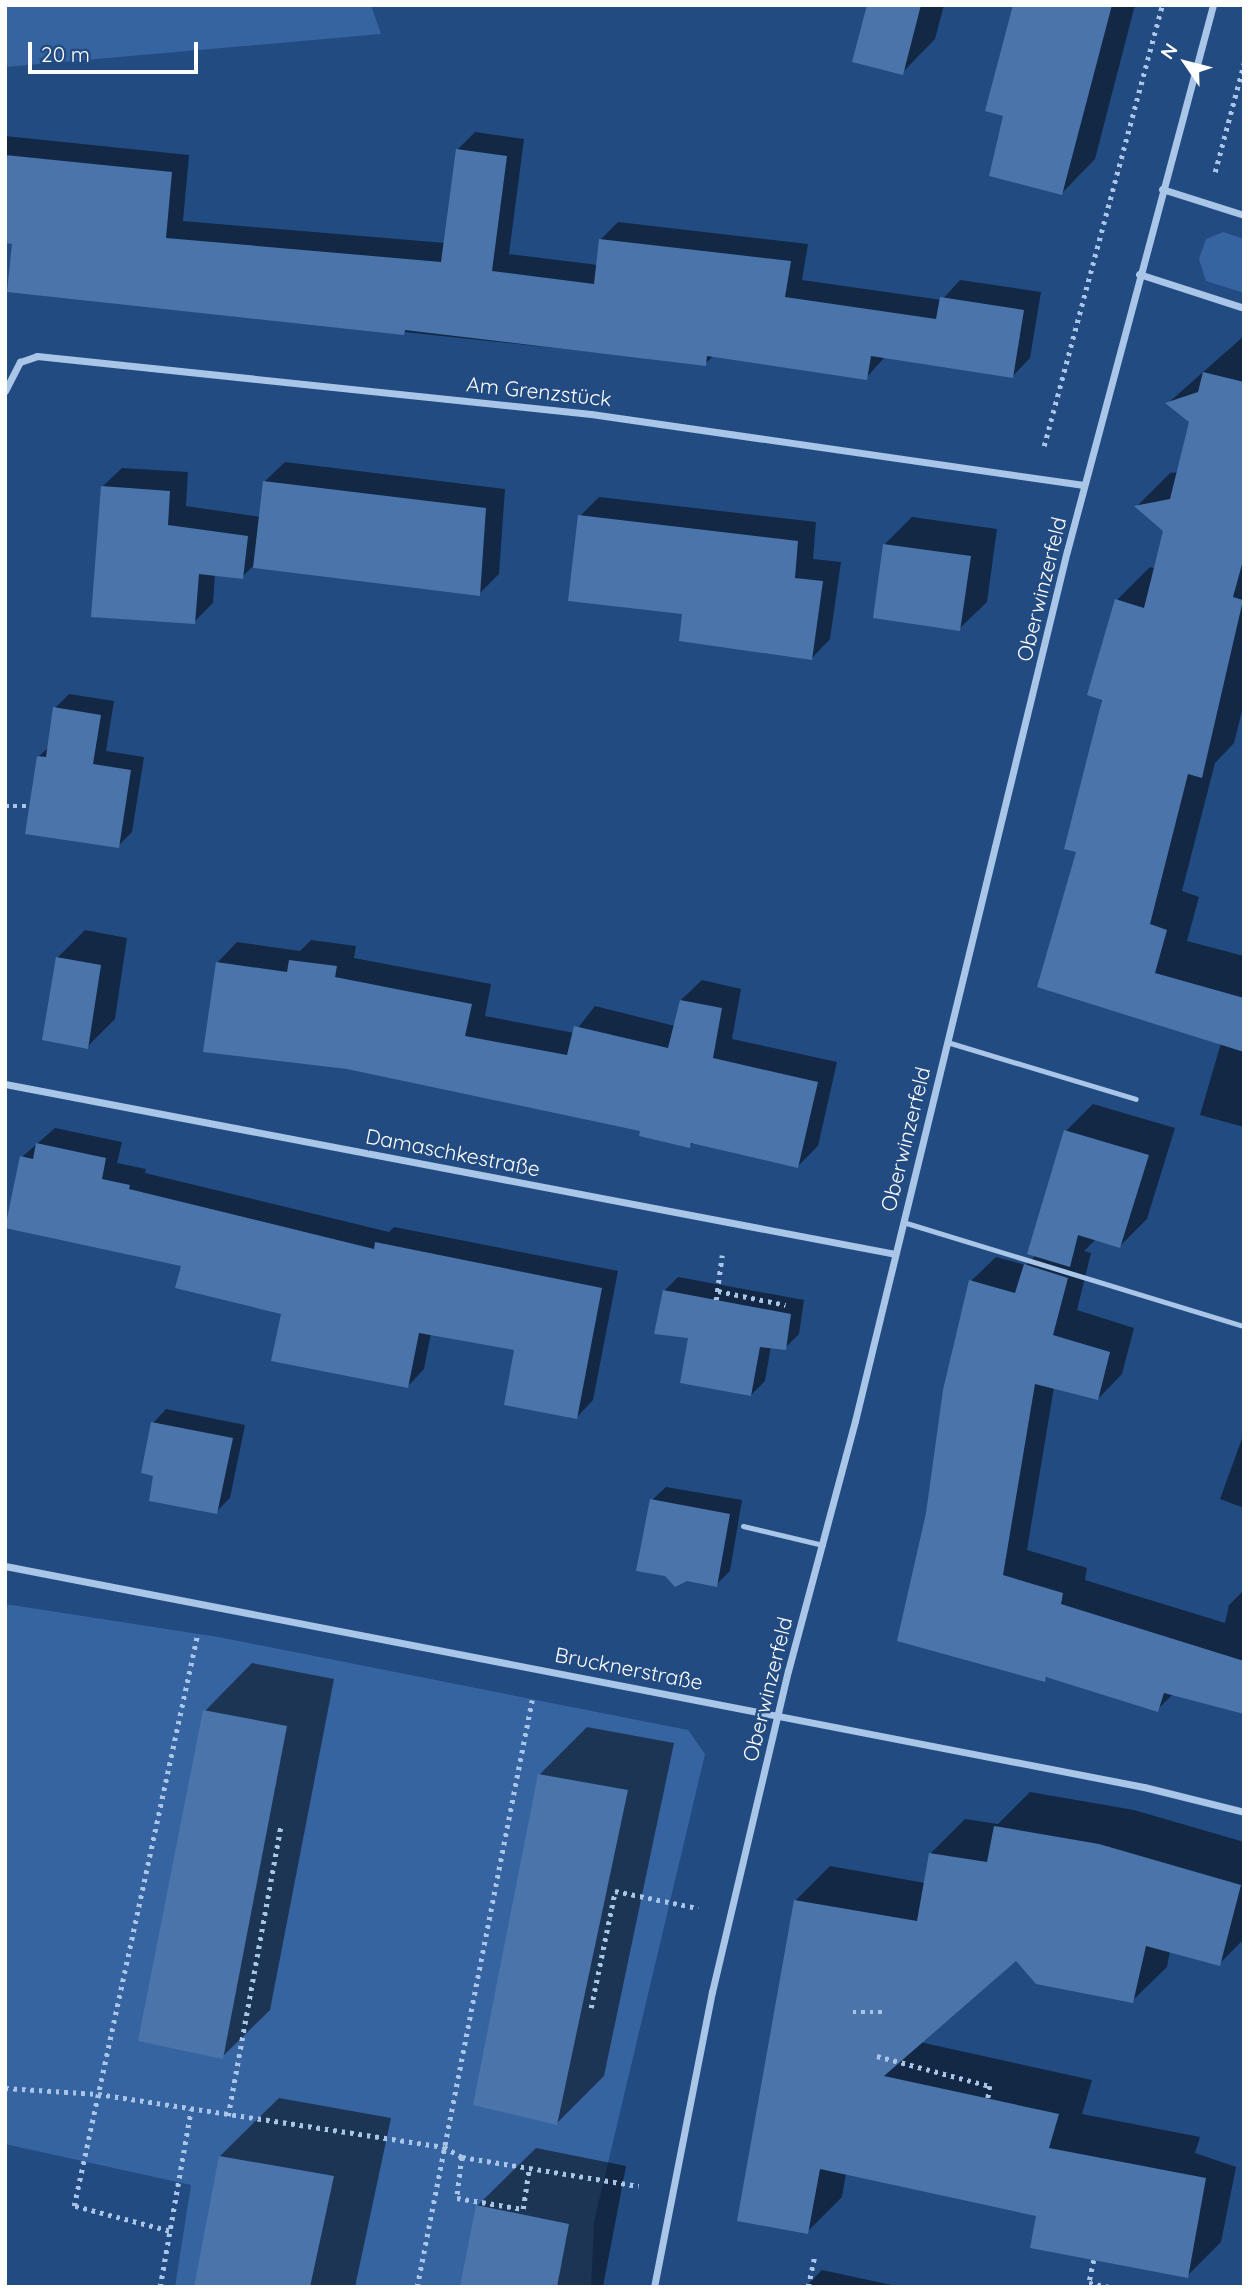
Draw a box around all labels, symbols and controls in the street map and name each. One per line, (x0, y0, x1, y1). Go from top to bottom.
scale bar (32, 28, 201, 72)
north arrow (1151, 28, 1221, 98)
text: N (1155, 38, 1183, 64)
text: 20 m (41, 41, 90, 67)
street label: Am Grenzstück (465, 371, 613, 411)
street label: Oberwinzerfeld (1011, 514, 1071, 664)
street label: Oberwinzerfeld (875, 1064, 935, 1214)
street label: Damaschkestraße (364, 1123, 542, 1181)
street label: Oberwinzerfeld (737, 1614, 797, 1764)
street label: Brucknerstraße (553, 1641, 705, 1695)

